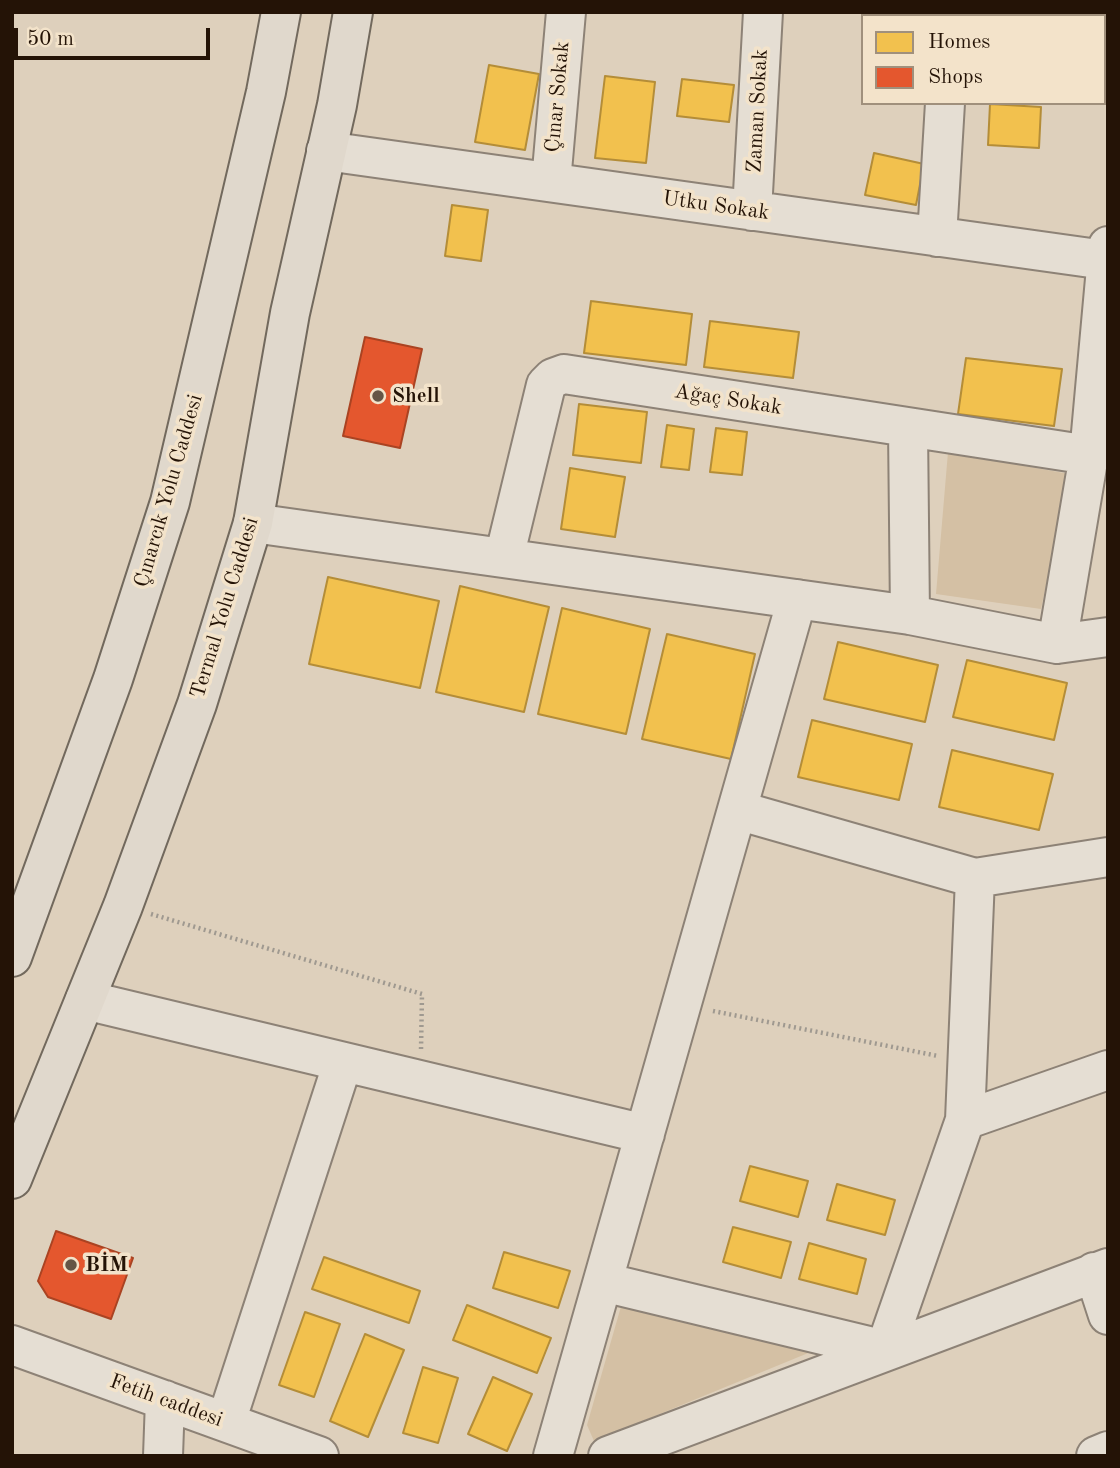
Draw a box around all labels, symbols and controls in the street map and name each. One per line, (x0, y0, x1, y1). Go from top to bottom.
scale bar (18, 14, 214, 58)
legend (861, 14, 1106, 105)
text: 50 m (27, 29, 74, 50)
text: Homes (928, 32, 990, 53)
street label: Çınar Sokak (541, 40, 575, 154)
street label: Zaman Sokak (742, 48, 774, 174)
text: Shops (928, 67, 983, 88)
street label: Utku Sokak (661, 186, 771, 226)
street label: Ağaç Sokak (672, 379, 784, 421)
place label: Shell (392, 383, 440, 409)
marker: Shell (370, 388, 386, 404)
street label: Çınarcık Yolu Caddesi (129, 392, 209, 590)
street label: Termal Yolu Caddesi (185, 514, 265, 702)
place label: BİM (85, 1252, 128, 1278)
marker: BİM (63, 1257, 79, 1273)
street label: Fetih caddesi (106, 1369, 226, 1433)

